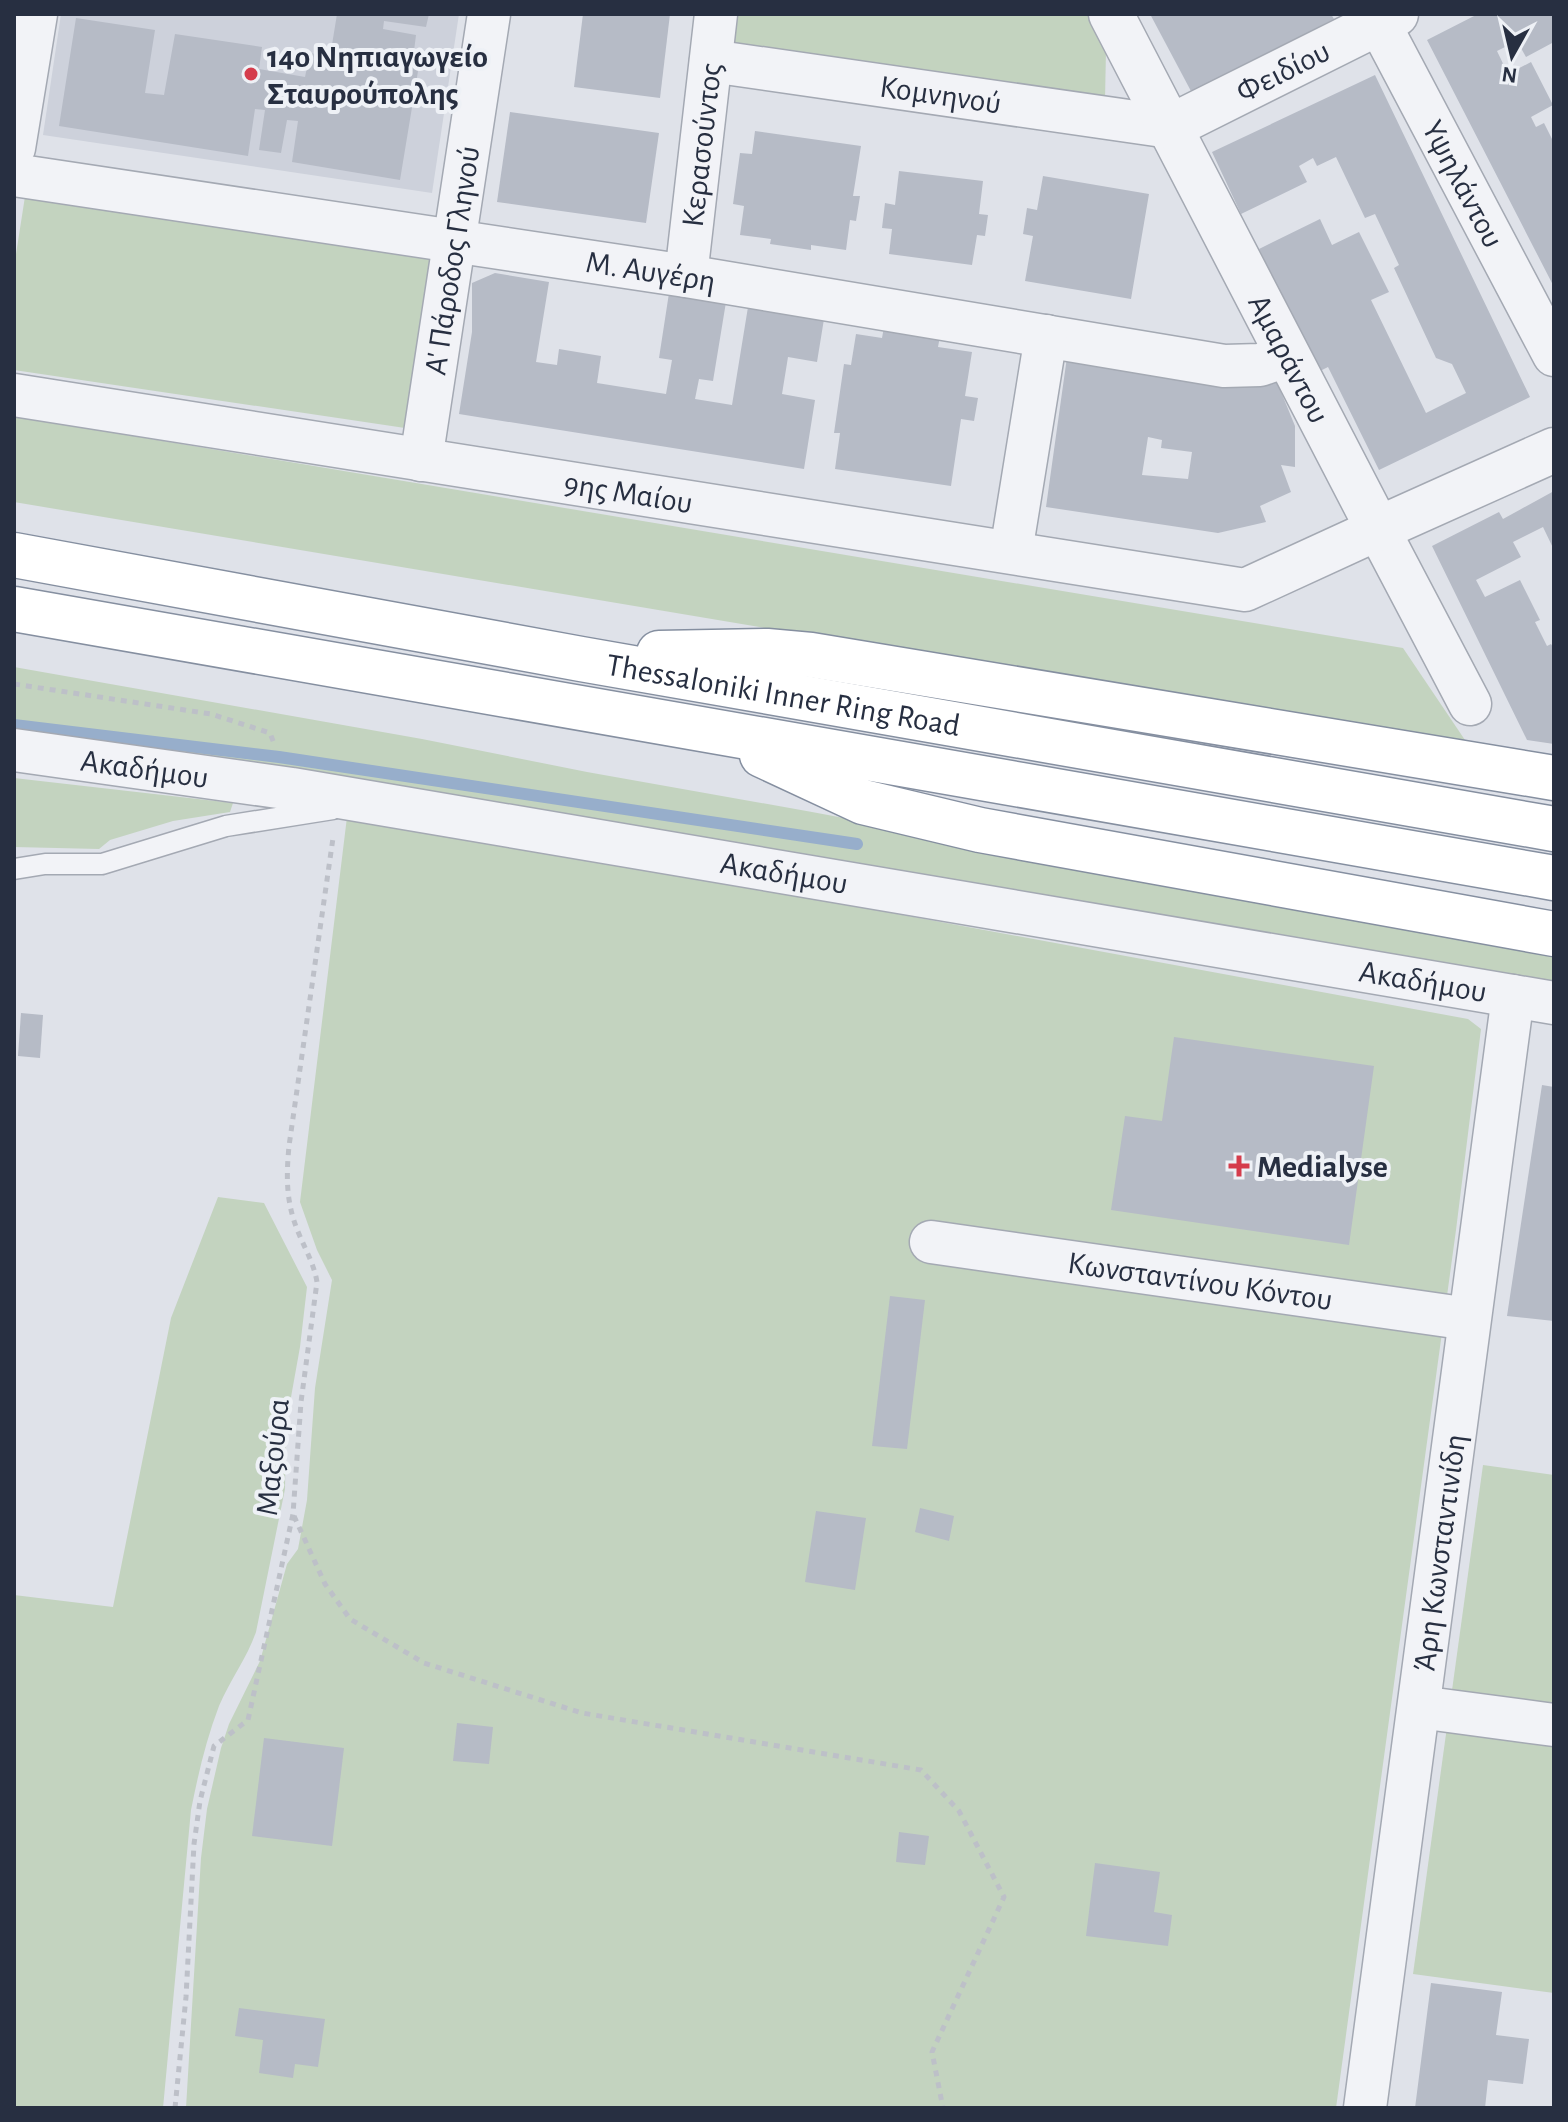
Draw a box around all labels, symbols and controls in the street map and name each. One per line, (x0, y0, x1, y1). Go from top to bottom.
north arrow (1472, 16, 1552, 96)
street label: Φειδίου (1231, 35, 1335, 108)
place label: 14ο Νηπιαγωγείο Σταυρούπολης (267, 41, 488, 110)
street label: Κερασούντος (677, 61, 727, 229)
text: N (1500, 63, 1518, 87)
marker: 14ο Νηπιαγωγείο Σταυρούπολης (242, 65, 260, 83)
street label: Κομνηνού (878, 70, 1003, 120)
street label: Υψηλάντου (1416, 115, 1509, 253)
street label: Α' Πάροδος Γληνού (419, 144, 486, 377)
street label: Μ. Αυγέρη (584, 246, 718, 298)
street label: Αμαράντου (1242, 289, 1335, 429)
street label: 9ης Μαίου (562, 467, 695, 519)
street label: Thessaloniki Inner Ring Road (604, 649, 963, 742)
street label: Ακαδήμου (79, 745, 211, 794)
street label: Ακαδήμου (718, 847, 850, 900)
street label: Ακαδήμου (1357, 955, 1489, 1008)
place label: Medialyse (1257, 1151, 1388, 1183)
marker: Medialyse (1228, 1155, 1250, 1177)
street label: Κωνσταντίνου Κόντου (1066, 1247, 1335, 1316)
street label: Μαξούρα (251, 1397, 295, 1517)
street label: Άρη Κωνσταντινίδη (1408, 1432, 1472, 1674)

